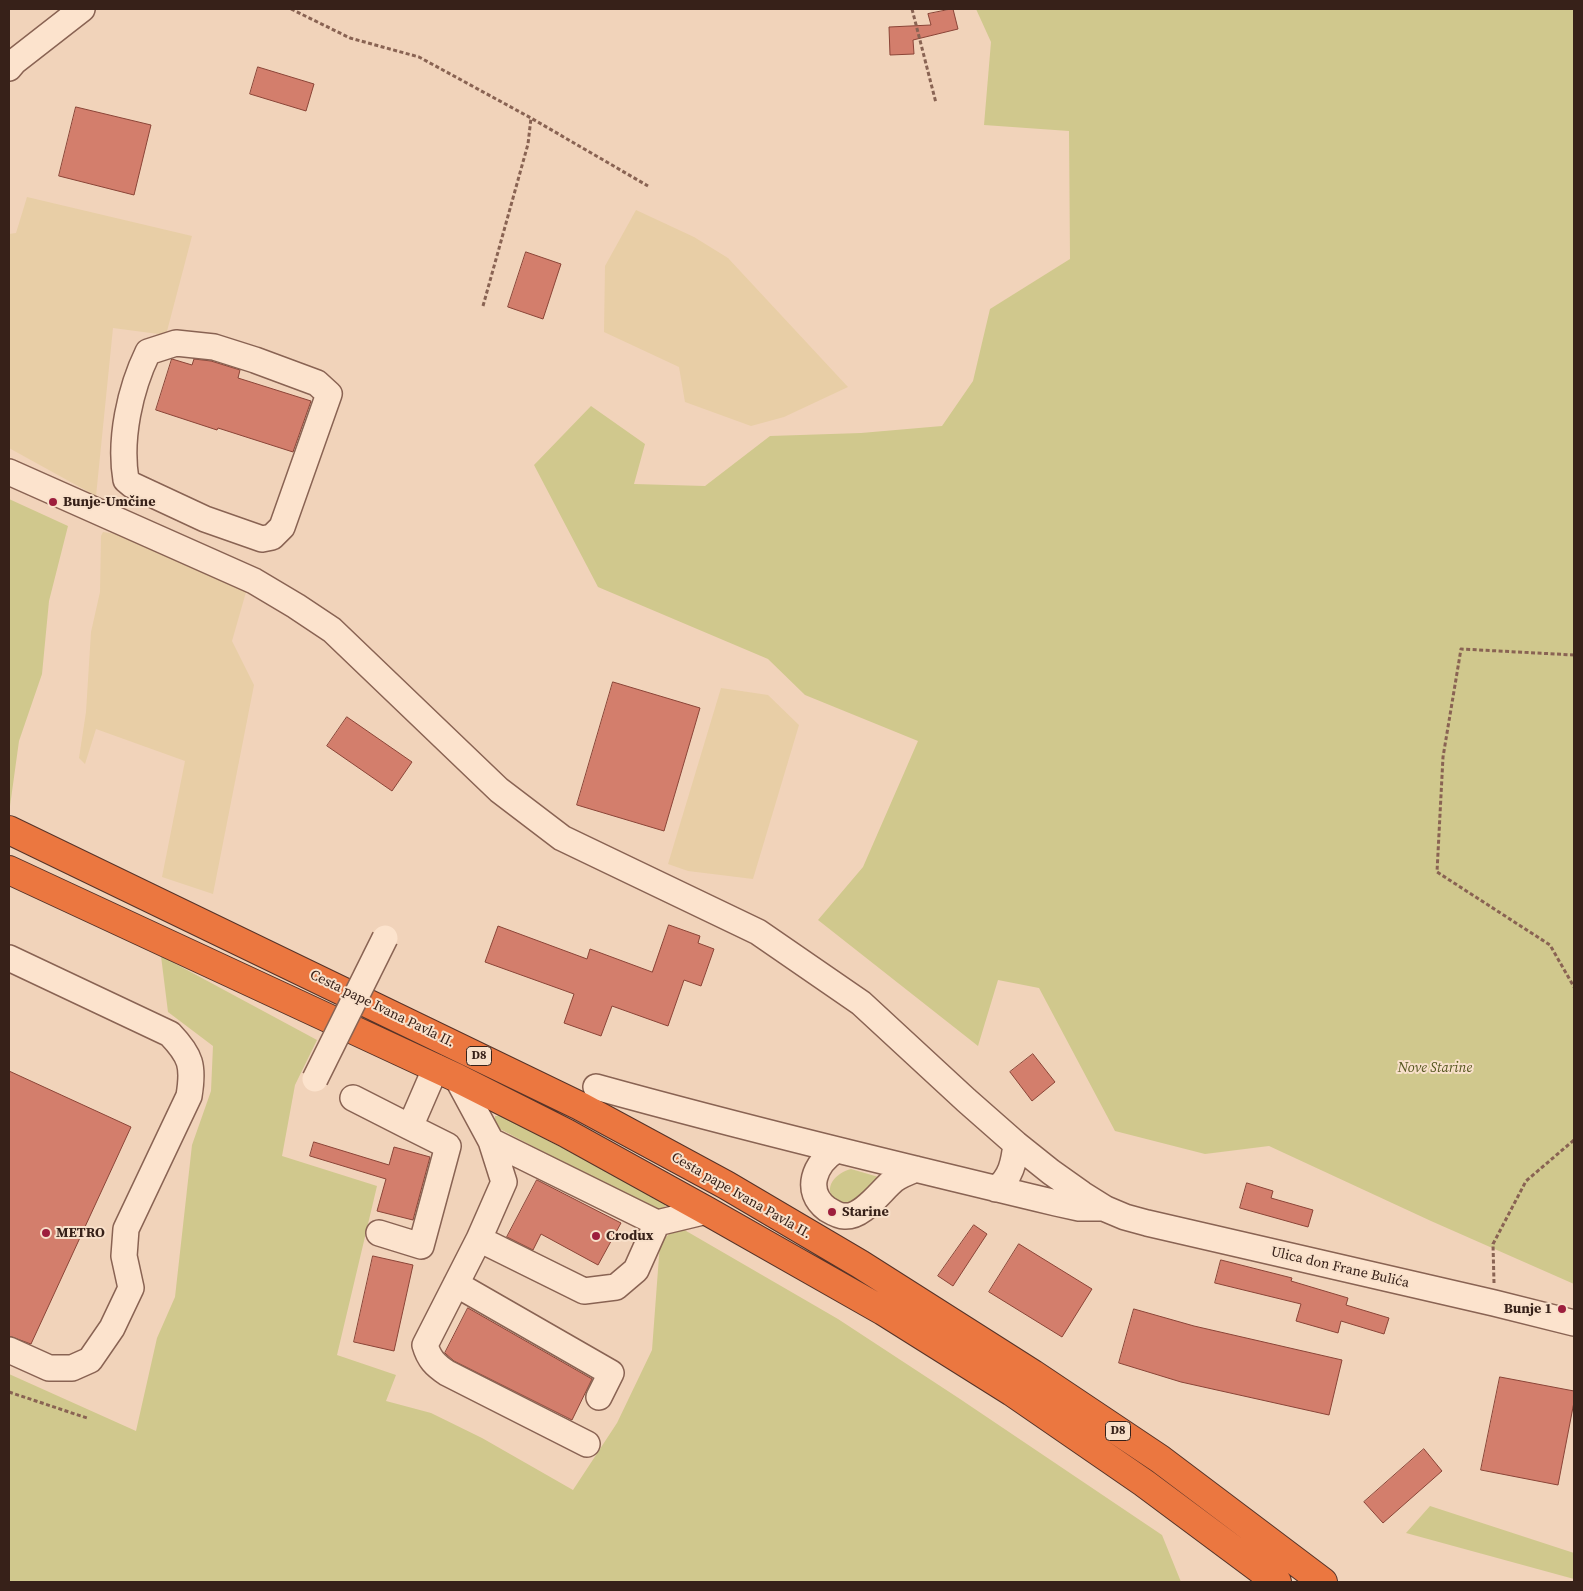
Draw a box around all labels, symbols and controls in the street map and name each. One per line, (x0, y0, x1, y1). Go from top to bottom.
place label: Bunje-Umčine (63, 494, 155, 510)
marker: Bunje-Umčine (47, 496, 59, 508)
street label: Cesta pape Ivana Pavla II. (307, 967, 457, 1051)
road number: D8 (466, 1046, 492, 1066)
park label: Nove Starine (1398, 1060, 1472, 1076)
street label: Cesta pape Ivana Pavla II. (668, 1149, 814, 1243)
place label: Starine (842, 1204, 889, 1220)
marker: Starine (826, 1206, 838, 1218)
place label: METRO (56, 1225, 105, 1241)
marker: METRO (40, 1227, 52, 1239)
place label: Crodux (606, 1228, 653, 1244)
marker: Crodux (590, 1230, 602, 1242)
street label: Ulica don Frane Bulića (1269, 1244, 1411, 1292)
place label: Bunje 1 (1504, 1301, 1552, 1317)
marker: Bunje 1 (1556, 1303, 1568, 1315)
road number: D8 (1106, 1422, 1130, 1440)

